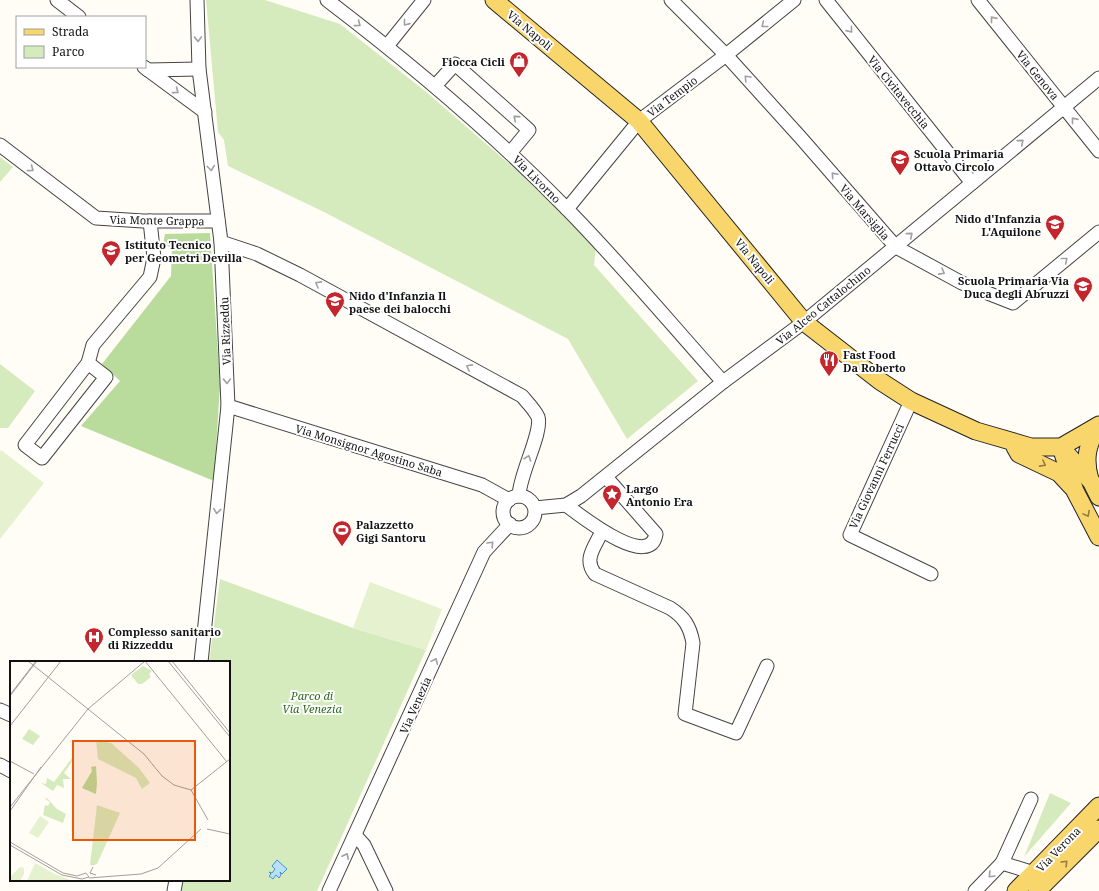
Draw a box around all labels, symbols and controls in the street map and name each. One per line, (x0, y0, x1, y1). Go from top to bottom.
street label: Via Napoli (504, 7, 556, 54)
legend (16, 16, 146, 68)
one-way arrow (991, 16, 998, 24)
one-way arrow (404, 18, 411, 26)
one-way arrow (354, 19, 361, 26)
one-way arrow (761, 20, 768, 27)
text: Strada (52, 23, 89, 40)
one-way arrow (845, 26, 852, 33)
one-way arrow (194, 36, 203, 42)
text: Parco (52, 43, 85, 60)
street label: Via Genova (1013, 47, 1063, 103)
shop icon: Fiocca Cicli (508, 50, 530, 78)
street label: Via Civitavecchia (865, 52, 933, 132)
place label: Fiocca Cicli (442, 54, 505, 69)
street label: Via Tempio (644, 72, 700, 120)
one-way arrow (744, 75, 752, 83)
one-way arrow (172, 87, 179, 94)
one-way arrow (513, 116, 521, 123)
one-way arrow (1072, 118, 1079, 125)
one-way arrow (1016, 140, 1023, 147)
place label: Scuola Primaria Ottavo Circolo (914, 146, 1004, 174)
school or university icon: Scuola Primaria Ottavo Circolo (889, 148, 911, 176)
street label: Via Livorno (510, 152, 564, 206)
one-way arrow (27, 164, 34, 171)
one-way arrow (207, 165, 216, 171)
one-way arrow (831, 172, 838, 179)
street label: Via Marsiglia (837, 181, 893, 243)
place label: Nido d'Infanzia L'Aquilone (955, 211, 1041, 239)
street label: Via Monte Grappa (109, 212, 205, 228)
school or university icon: Nido d'Infanzia L'Aquilone (1044, 213, 1066, 241)
one-way arrow (906, 232, 913, 239)
street label: Via Napoli (732, 235, 778, 287)
place label: Istituto Tecnico per Geometri Devilla (125, 237, 243, 265)
school or university icon: Istituto Tecnico per Geometri Devilla (100, 239, 122, 267)
one-way arrow (1060, 258, 1067, 265)
street label: Via Alceo Cattalochino (773, 262, 873, 348)
one-way arrow (938, 267, 945, 275)
place label: Scuola Primaria Via Duca degli Abruzzi (958, 273, 1069, 301)
school or university icon: Scuola Primaria Via Duca degli Abruzzi (1072, 275, 1094, 303)
one-way arrow (315, 282, 322, 289)
place label: Nido d'Infanzia Il paese dei balocchi (349, 288, 451, 316)
school or university icon: Nido d'Infanzia Il paese dei balocchi (324, 290, 346, 318)
street label: Via Rizzeddu (216, 297, 234, 365)
place label: Fast Food Da Roberto (843, 347, 906, 375)
restaurant icon: Fast Food Da Roberto (818, 349, 840, 377)
one-way arrow (465, 364, 473, 372)
one-way arrow (222, 378, 231, 384)
street label: Via Monsignor Agostino Saba (294, 420, 444, 480)
street label: Via Giovanni Ferrucci (845, 421, 907, 531)
one-way arrow (523, 455, 532, 462)
one-way arrow (1039, 459, 1046, 467)
place label: Largo Antonio Era (626, 481, 693, 509)
place icon: Largo Antonio Era (601, 483, 623, 511)
one-way arrow (212, 508, 221, 514)
one-way arrow (1082, 510, 1090, 517)
place label: Palazzetto Gigi Santoru (356, 517, 427, 545)
sports icon: Palazzetto Gigi Santoru (331, 519, 353, 547)
one-way arrow (486, 542, 493, 549)
place label: Complesso sanitario di Rizzeddu (108, 624, 221, 652)
hospital icon: Complesso sanitario di Rizzeddu (83, 626, 105, 654)
one-way arrow (430, 658, 438, 665)
inset map (10, 661, 230, 881)
street label: Via Venezia (396, 674, 434, 736)
park label: Parco di Via Venezia (282, 688, 342, 716)
street label: Via Verona (1033, 823, 1083, 875)
one-way arrow (341, 852, 349, 860)
one-way arrow (1060, 860, 1068, 868)
one-way arrow (988, 870, 995, 878)

